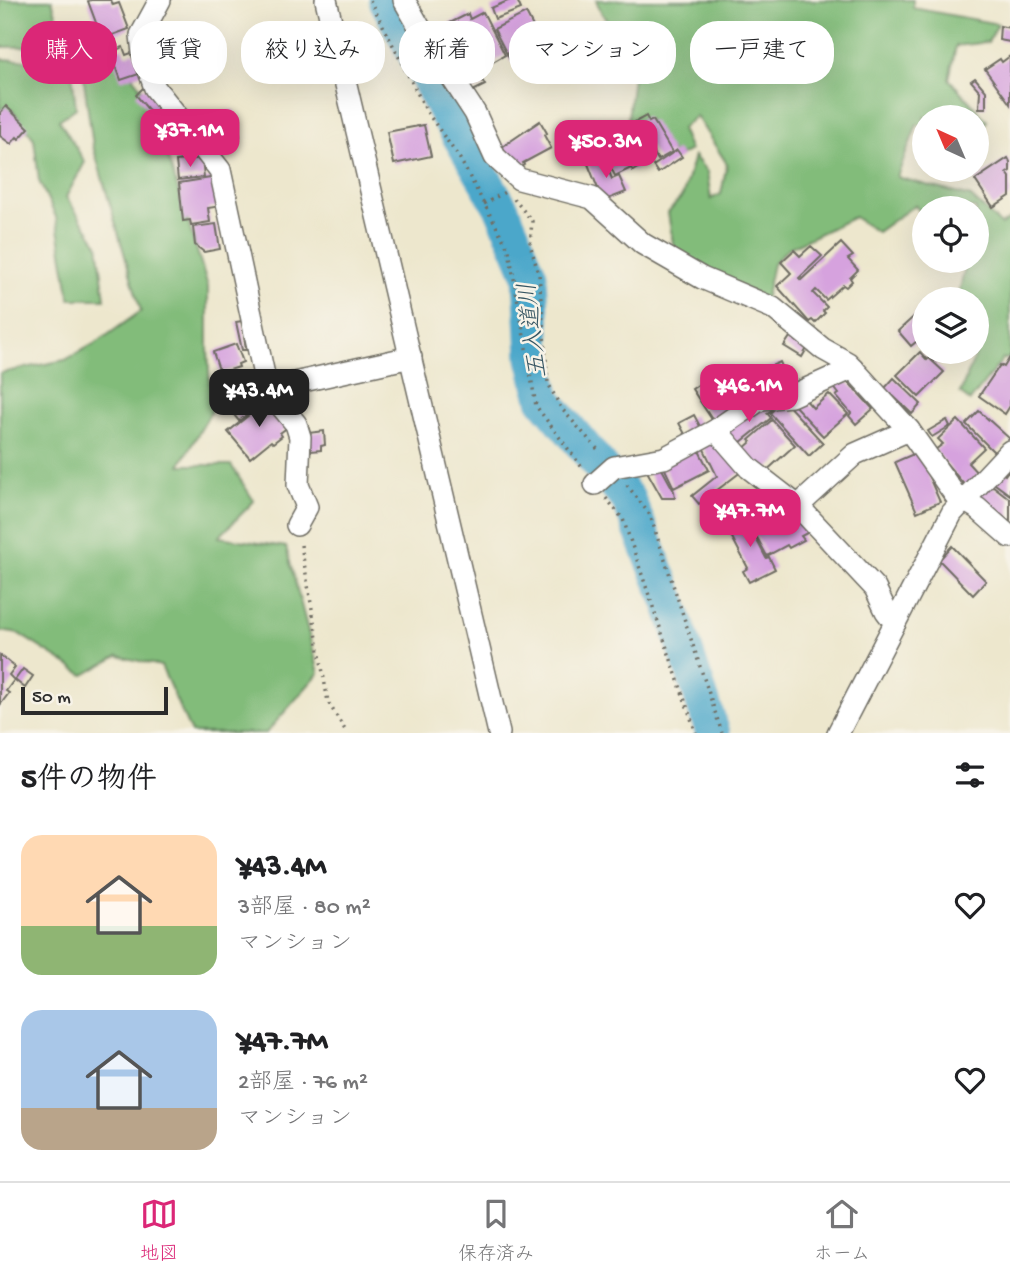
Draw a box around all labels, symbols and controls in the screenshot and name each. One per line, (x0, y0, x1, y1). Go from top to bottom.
chip: 購入 (21, 21, 117, 84)
chip: 賃貸 (131, 21, 227, 84)
chip: 絞り込み (241, 21, 385, 84)
chip: 新着 (399, 21, 495, 84)
chip: マンション (509, 21, 676, 84)
chip: 一戸建て (690, 21, 834, 84)
north arrow (912, 105, 989, 182)
map controls (912, 105, 989, 364)
pin: ¥37.1M (133, 110, 247, 169)
text: ¥37.1M (156, 118, 224, 145)
pin: ¥50.3M (549, 120, 663, 180)
text: ¥50.3M (571, 129, 641, 156)
button: locate (912, 196, 989, 273)
water label: 五入道川 (514, 281, 555, 380)
button: layers (912, 287, 989, 364)
pin: ¥46.1M (692, 364, 806, 424)
pin: ¥43.4M (202, 370, 316, 429)
text: ¥46.1M (716, 373, 782, 400)
text: ¥43.4M (225, 378, 293, 405)
pin: ¥47.7M (693, 490, 807, 549)
text: ¥47.7M (716, 498, 784, 525)
scale bar (21, 684, 168, 716)
text: 50 m (32, 687, 71, 710)
icon: filters (951, 756, 989, 794)
text: 5件の物件 (21, 764, 157, 799)
text: ¥43.4M (238, 851, 326, 886)
icon: home (77, 863, 161, 947)
icon: heart (951, 886, 989, 924)
text: 3部屋 · 80 m² (238, 895, 371, 922)
text: マンション (238, 931, 352, 958)
text: ¥47.7M (238, 1026, 328, 1061)
icon: home (77, 1038, 161, 1122)
icon: heart (951, 1061, 989, 1099)
text: 2部屋 · 76 m² (238, 1070, 368, 1097)
text: マンション (238, 1106, 352, 1133)
tab: 地図 (140, 1195, 178, 1267)
tab: 保存済み (458, 1195, 534, 1267)
tab: ホーム (814, 1195, 870, 1267)

